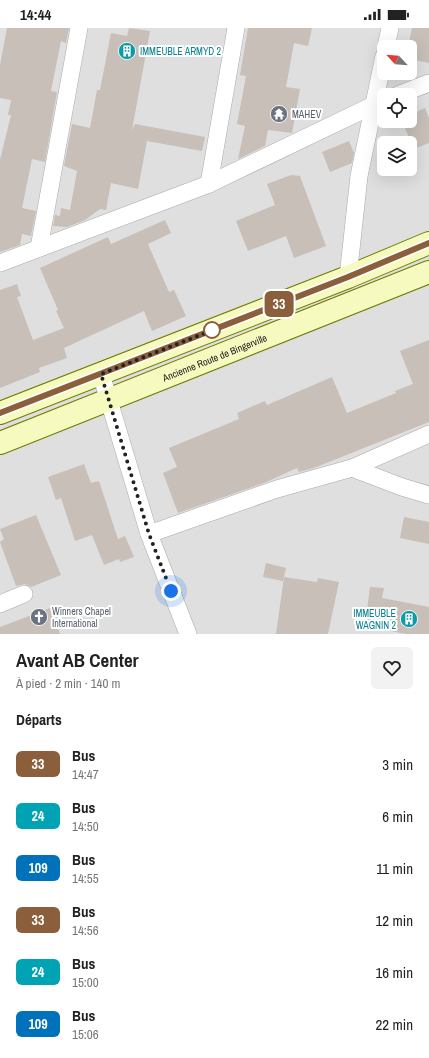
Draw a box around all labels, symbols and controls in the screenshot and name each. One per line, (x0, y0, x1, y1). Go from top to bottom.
text: 14:44 (20, 4, 51, 25)
north arrow (377, 40, 417, 80)
map controls (377, 40, 417, 176)
building icon: IMMEUBLE ARMYD 2 (117, 41, 137, 61)
place label: IMMEUBLE ARMYD 2 (140, 45, 222, 58)
button: locate (377, 88, 417, 128)
temple icon: MAHEV (269, 104, 289, 124)
place label: MAHEV (292, 108, 322, 121)
button: layers (377, 136, 417, 176)
line badge: 33 (261, 291, 297, 317)
text: 33 (273, 295, 285, 313)
unlabelled marker (203, 321, 221, 339)
street label: Ancienne Route de Bingerville (160, 331, 269, 385)
your location (161, 581, 181, 601)
place label: Winners Chapel International (52, 605, 111, 630)
church icon: Winners Chapel International (29, 607, 49, 627)
place label: IMMEUBLE WAGNIN 2 (353, 607, 396, 632)
building icon: IMMEUBLE WAGNIN 2 (399, 609, 419, 629)
text: Avant AB Center (16, 647, 139, 673)
button: heart (371, 647, 413, 689)
text: À pied · 2 min · 140 m (16, 675, 120, 692)
text: Départs (16, 709, 62, 730)
text: Bus (72, 745, 95, 766)
text: 3 min (382, 754, 413, 775)
text: 33 (32, 755, 44, 773)
text: 14:47 (72, 766, 99, 783)
text: Bus (72, 797, 95, 818)
text: 6 min (382, 806, 413, 827)
text: 24 (32, 807, 44, 825)
text: 14:50 (72, 818, 99, 835)
text: Bus (72, 849, 95, 870)
text: 11 min (376, 858, 413, 879)
text: 109 (28, 859, 48, 877)
text: 14:55 (72, 870, 99, 887)
text: Bus (72, 901, 95, 922)
text: 12 min (375, 910, 413, 931)
text: 33 (32, 911, 44, 929)
text: 14:56 (72, 922, 99, 939)
text: Bus (72, 953, 95, 974)
text: 16 min (375, 962, 413, 983)
text: 24 (32, 963, 44, 981)
text: 15:00 (72, 974, 99, 991)
text: Bus (72, 1005, 95, 1026)
text: 22 min (375, 1014, 413, 1035)
text: 109 (28, 1015, 48, 1033)
text: 15:06 (72, 1026, 99, 1043)

